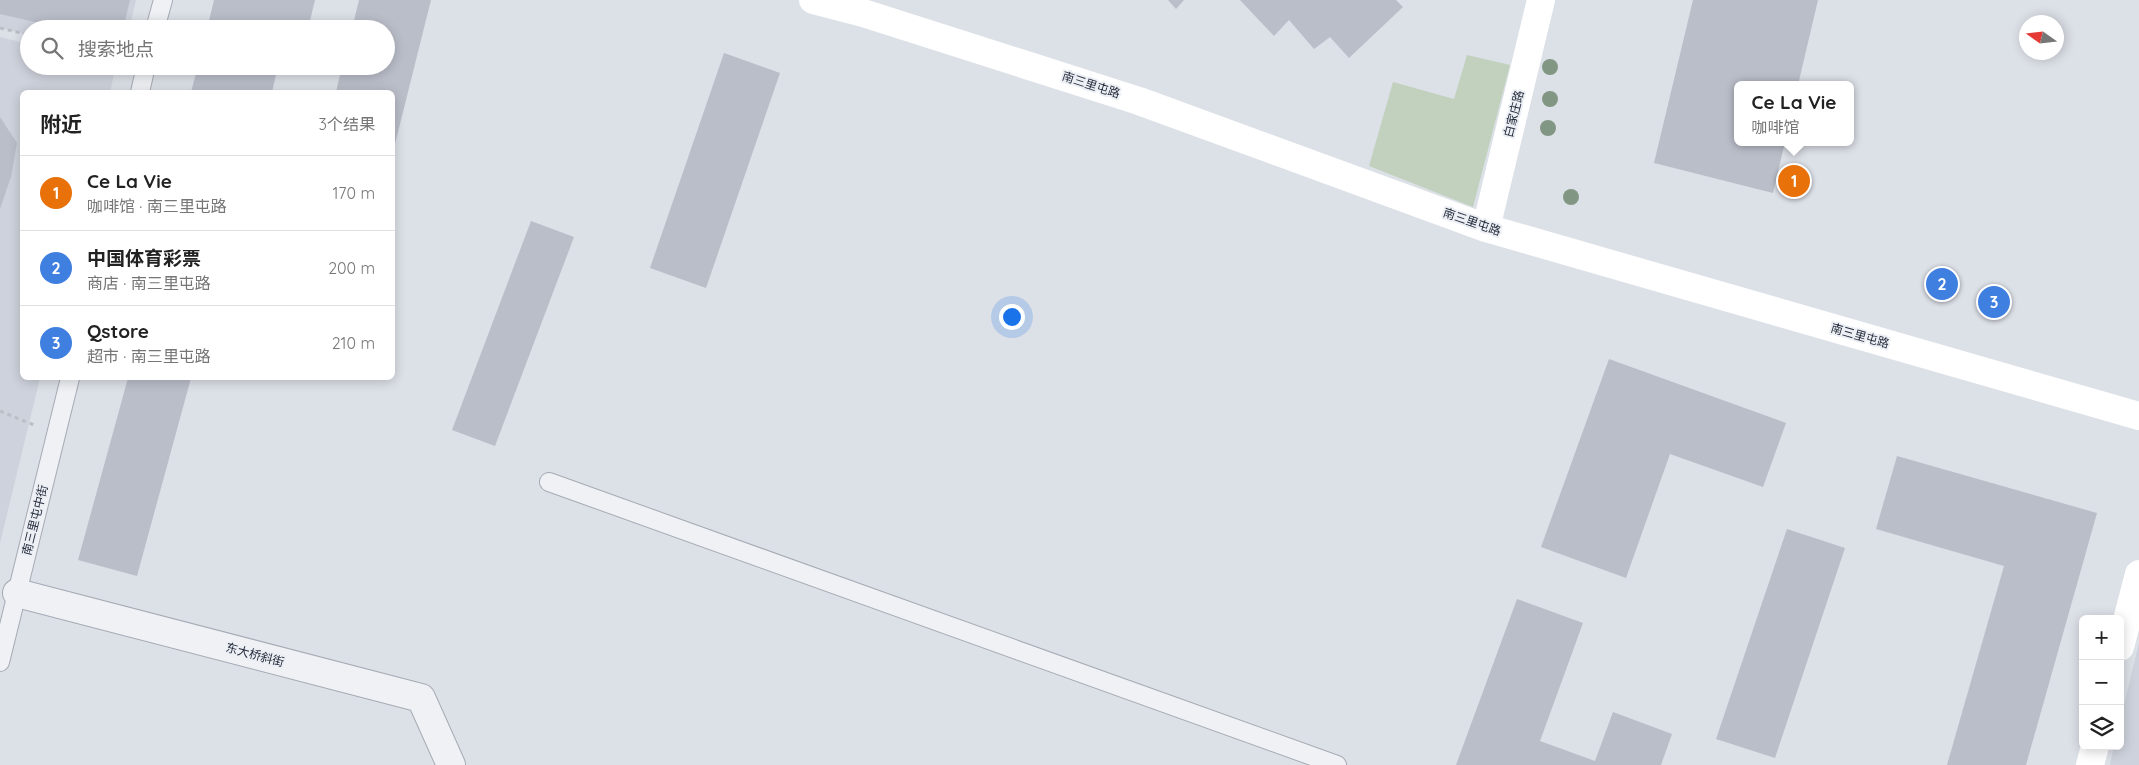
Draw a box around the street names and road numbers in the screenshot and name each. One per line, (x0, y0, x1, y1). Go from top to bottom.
street label: 南三里屯路 (1060, 68, 1122, 101)
street label: 白家庄路 (1500, 89, 1527, 139)
street label: 南三里屯路 (1441, 205, 1503, 238)
street label: 南三里屯路 (1829, 320, 1891, 351)
street label: 南三里屯中街 (19, 483, 51, 557)
street label: 东大桥斜街 (224, 640, 286, 670)

